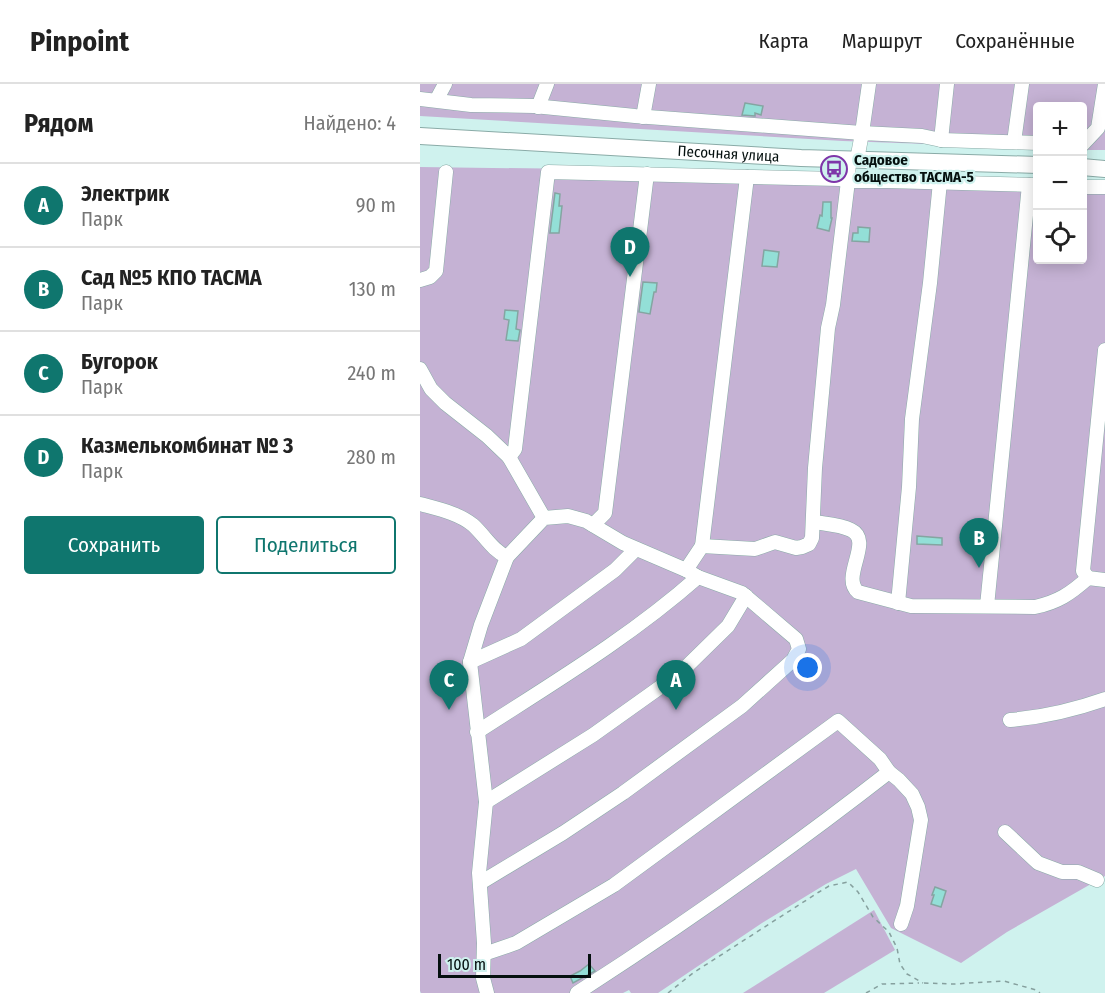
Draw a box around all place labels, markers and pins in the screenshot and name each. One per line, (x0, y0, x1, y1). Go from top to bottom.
place label: Садовое общество ТАСМА-5 (854, 151, 974, 186)
bus stop icon: Садовое общество ТАСМА-5 (819, 154, 849, 184)
pin: D (610, 228, 650, 277)
pin: B (960, 518, 998, 568)
pin: C (429, 660, 468, 710)
pin: A (656, 660, 696, 710)

